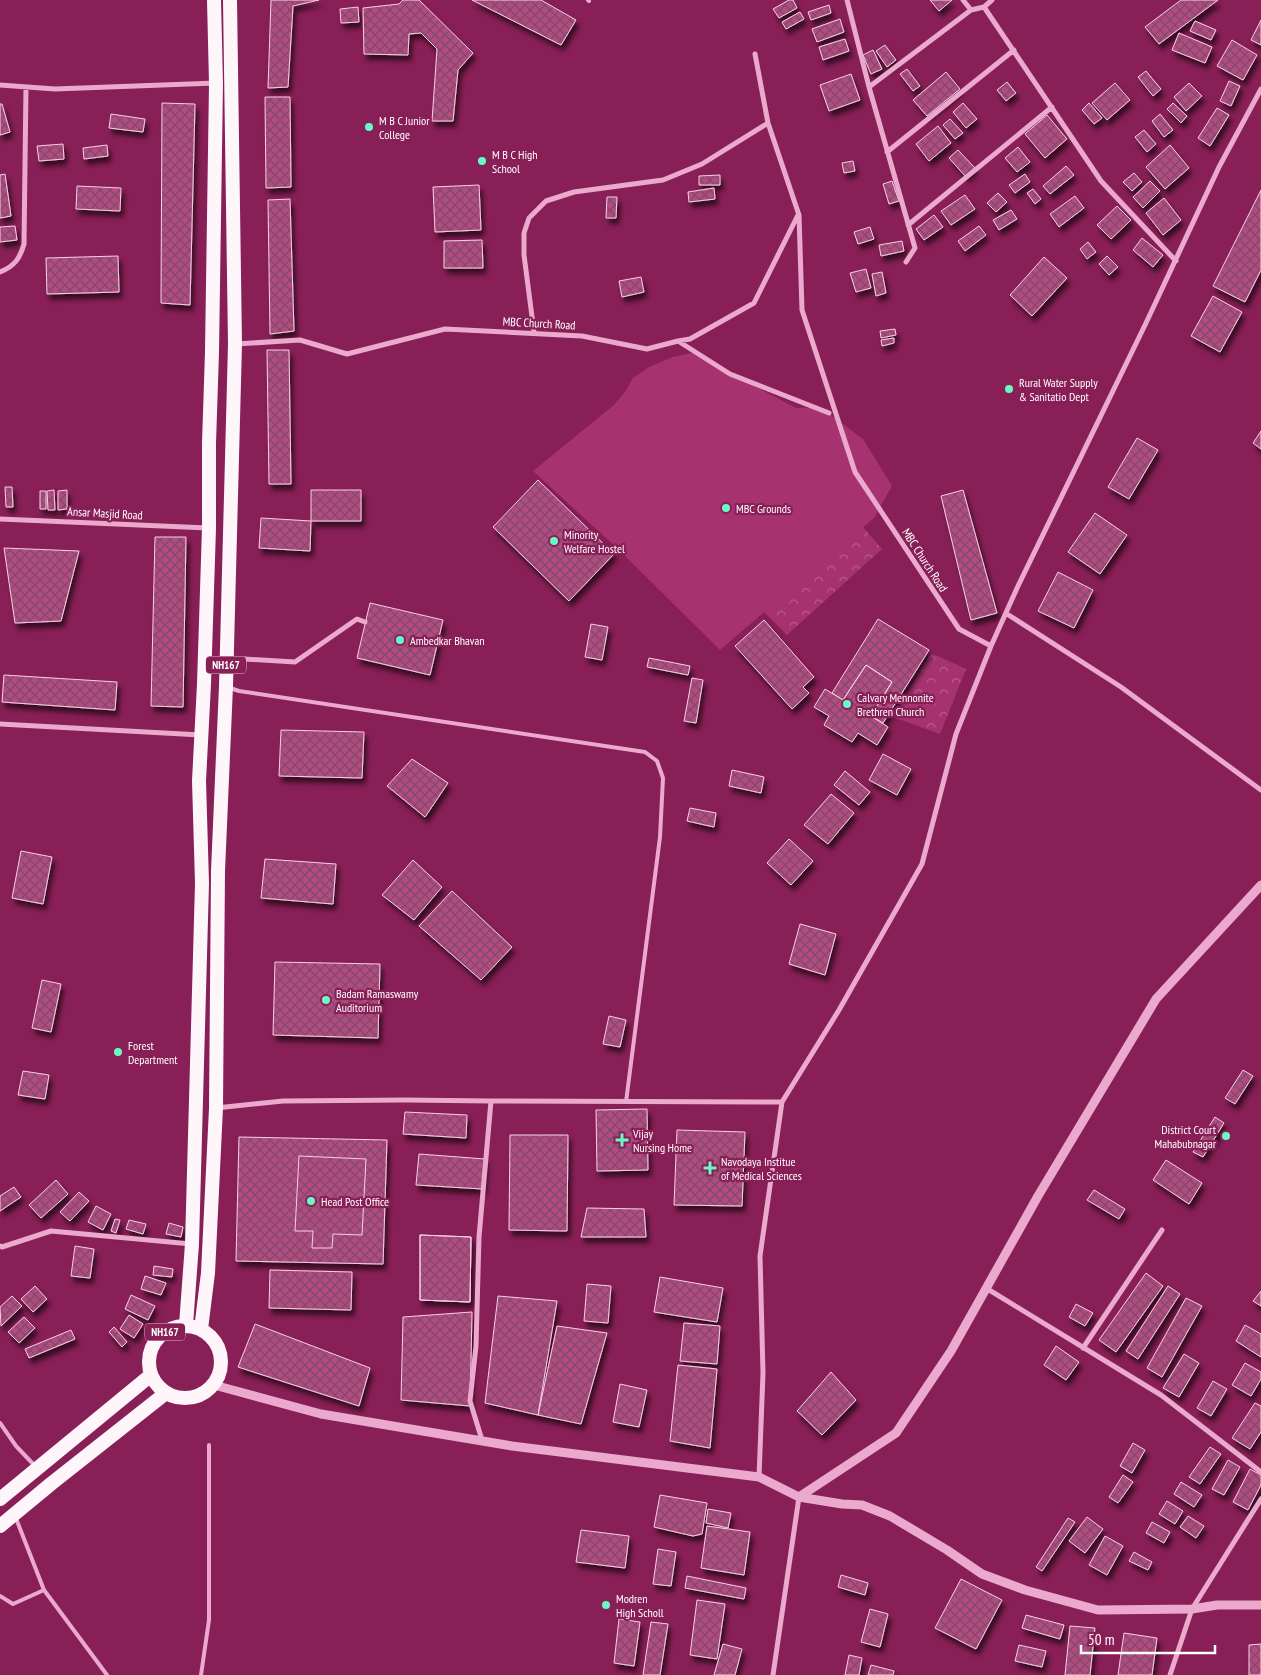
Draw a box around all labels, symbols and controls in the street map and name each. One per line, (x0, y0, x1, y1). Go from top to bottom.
place label: M B C Junior College (379, 113, 430, 142)
marker: M B C Junior College (363, 121, 375, 133)
place label: M B C High School (492, 147, 538, 176)
marker: M B C High School (476, 155, 488, 167)
street label: MBC Church Road (502, 314, 576, 332)
place label: Rural Water Supply & Sanitatio Dept (1019, 375, 1098, 404)
marker: Rural Water Supply & Sanitatio Dept (1003, 383, 1015, 395)
place label: MBC Grounds (736, 501, 791, 516)
marker: MBC Grounds (720, 502, 732, 514)
street label: Ansar Masjid Road (67, 504, 143, 522)
street label: MBC Church Road (899, 525, 951, 595)
place label: Minority Welfare Hostel (564, 527, 625, 556)
marker: Minority Welfare Hostel (548, 535, 560, 547)
place label: Ambedkar Bhavan (410, 633, 485, 648)
marker: Ambedkar Bhavan (394, 634, 406, 646)
road number: NH167 (206, 656, 246, 674)
place label: Calvary Mennonite Brethren Church (857, 690, 934, 719)
marker: Calvary Mennonite Brethren Church (841, 698, 853, 710)
place label: Badam Ramaswamy Auditorium (336, 986, 419, 1015)
marker: Badam Ramaswamy Auditorium (320, 994, 332, 1006)
place label: Forest Department (128, 1038, 178, 1067)
marker: Forest Department (112, 1046, 124, 1058)
place label: District Court Mahabubnagar (1155, 1122, 1217, 1151)
place label: Vijay Nursing Home (632, 1126, 692, 1155)
marker: District Court Mahabubnagar (1220, 1130, 1232, 1142)
marker: Vijay Nursing Home (615, 1133, 629, 1147)
place label: Navodaya Institue of Medical Sciences (721, 1154, 802, 1183)
marker: Navodaya Institue of Medical Sciences (703, 1161, 717, 1175)
place label: Head Post Office (321, 1194, 389, 1209)
marker: Head Post Office (305, 1195, 317, 1207)
road number: NH167 (145, 1324, 185, 1340)
place label: Modren High Scholl (616, 1591, 664, 1620)
marker: Modren High Scholl (600, 1599, 612, 1611)
scale bar (1081, 1622, 1215, 1654)
text: 50 m (1088, 1630, 1114, 1649)

